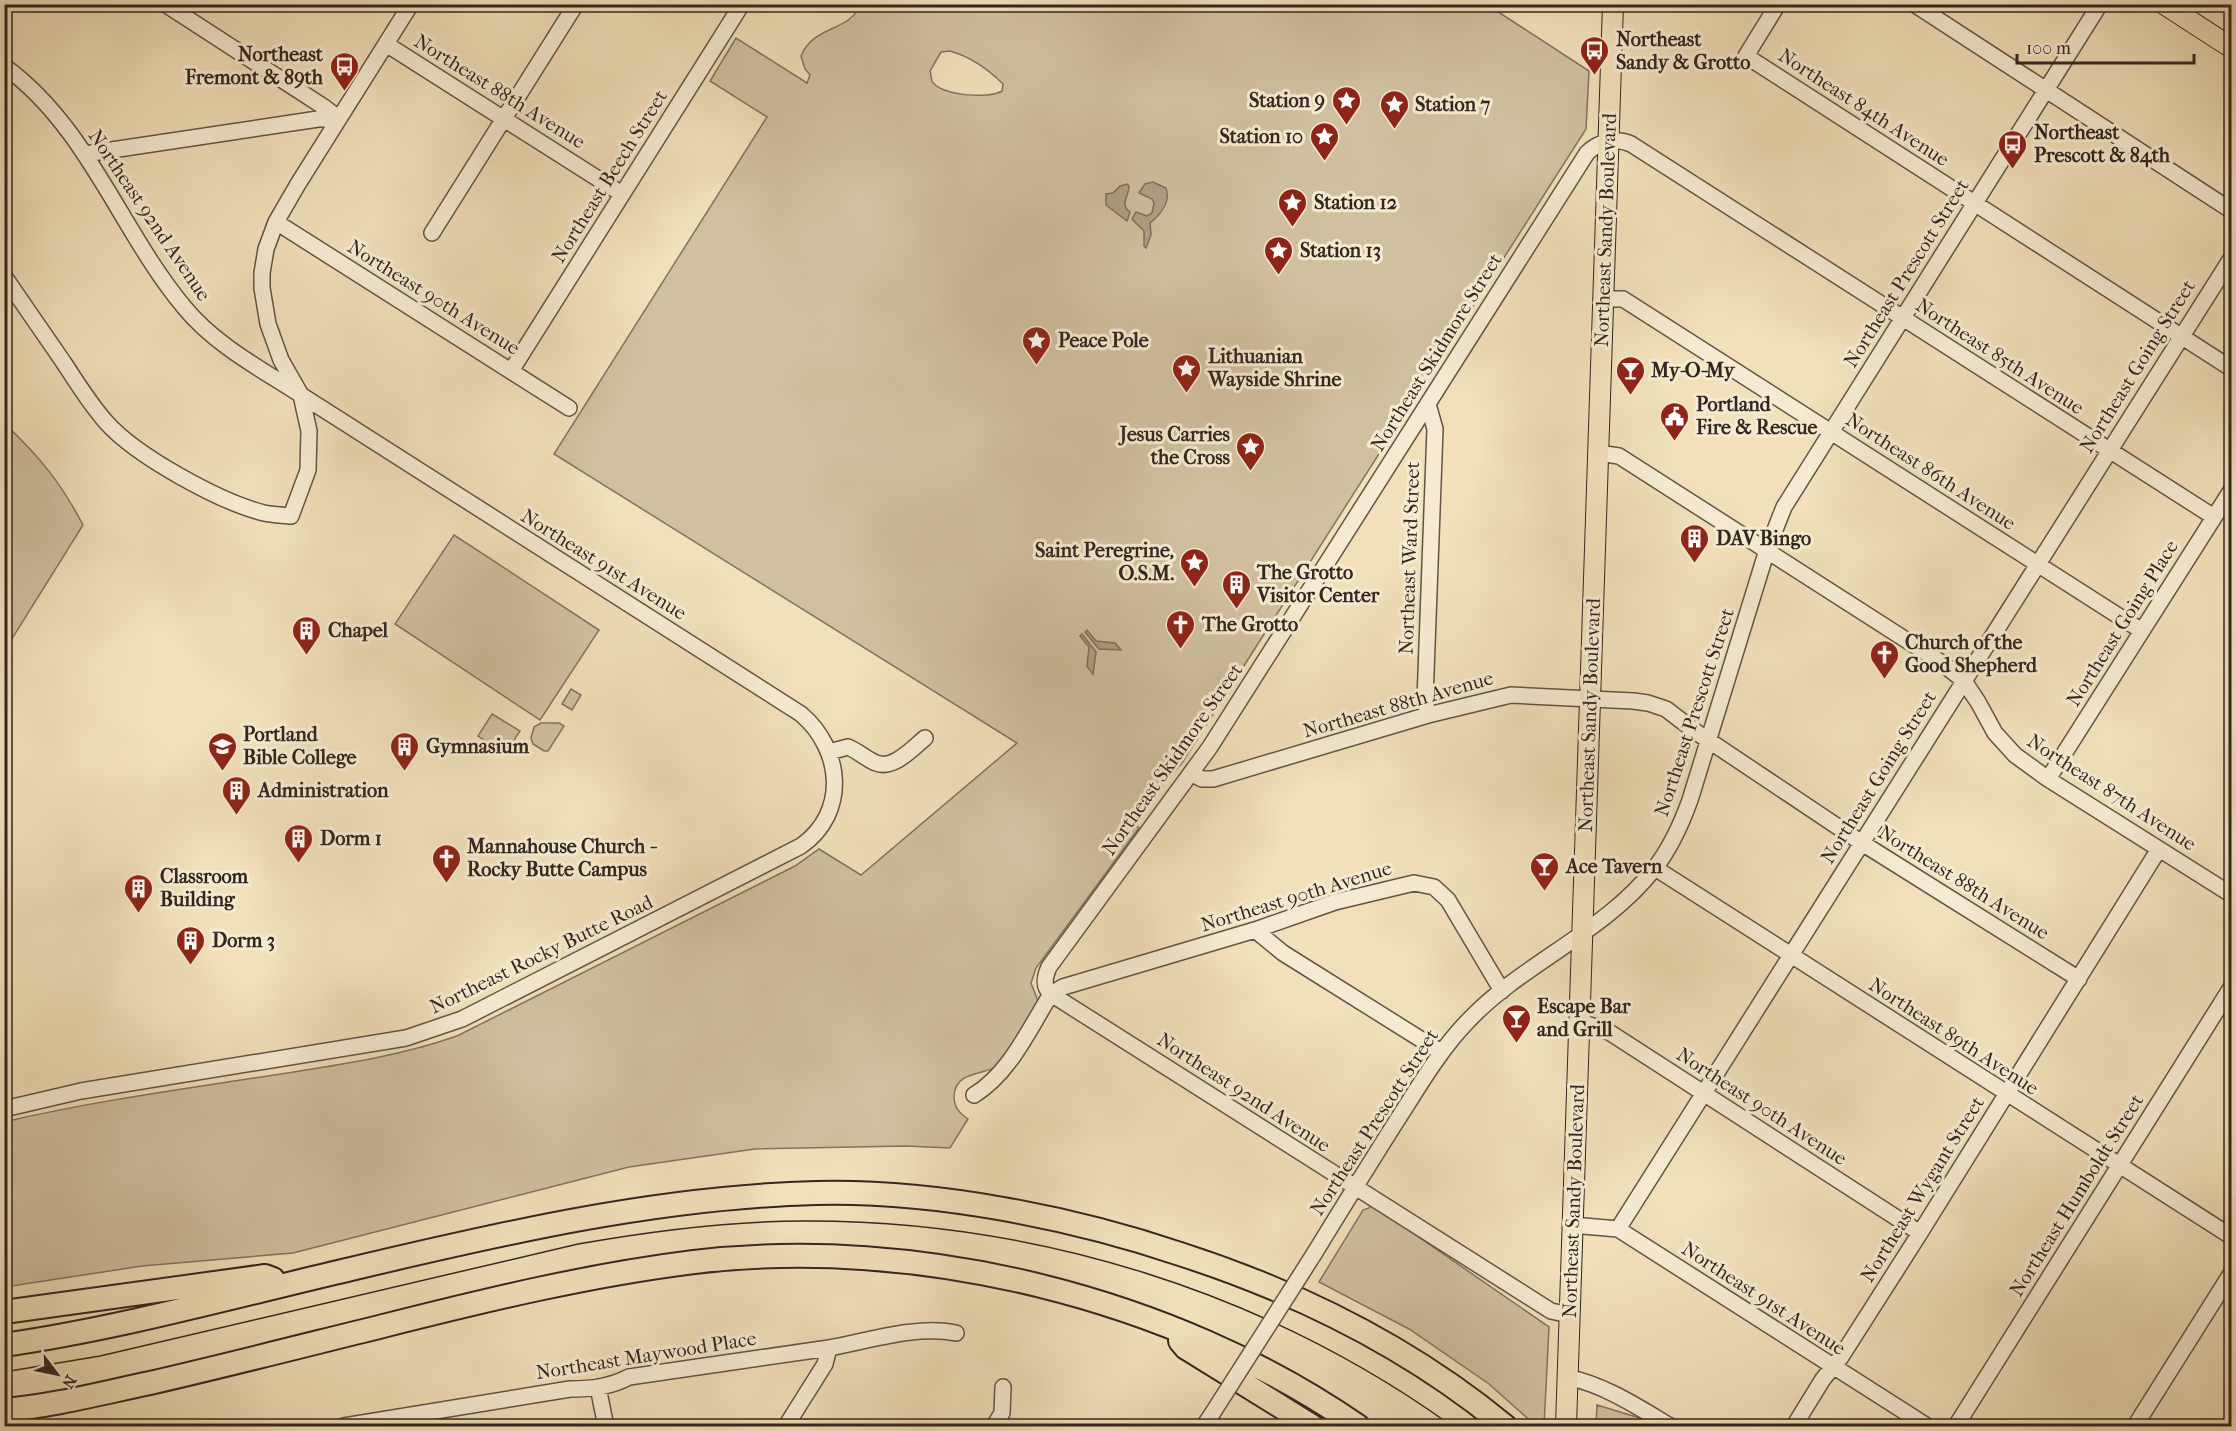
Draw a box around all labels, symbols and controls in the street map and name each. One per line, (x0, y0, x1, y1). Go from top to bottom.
scale bar (2017, 27, 2194, 65)
place label: Northeast Sandy & Grotto (1616, 28, 1750, 74)
street label: Northeast 88th Avenue (410, 29, 589, 153)
bus stop icon: Northeast Sandy & Grotto (1579, 34, 1611, 76)
text: 100 m (2026, 38, 2071, 59)
place label: Northeast Fremont & 89th (184, 43, 324, 89)
street label: Northeast 84th Avenue (1774, 44, 1953, 171)
bus stop icon: Northeast Fremont & 89th (328, 50, 360, 92)
place icon: Station 9 (1330, 84, 1362, 126)
street label: Northeast Beech Street (547, 86, 672, 267)
place icon: Station 7 (1378, 88, 1410, 130)
place label: Station 9 (1249, 89, 1325, 112)
place label: Station 7 (1415, 93, 1491, 116)
street label: Northeast Sandy Boulevard (1590, 112, 1621, 347)
place icon: Station 10 (1308, 120, 1340, 162)
place label: Northeast Prescott & 84th (2034, 121, 2171, 168)
street label: Northeast 92nd Avenue (84, 125, 216, 305)
place label: Station 10 (1219, 125, 1303, 148)
bus stop icon: Northeast Prescott & 84th (1997, 128, 2029, 170)
street label: Northeast Prescott Street (1839, 175, 1974, 372)
place icon: Station 12 (1277, 186, 1309, 228)
place label: Station 12 (1314, 191, 1397, 214)
place icon: Station 13 (1263, 234, 1295, 276)
street label: Northeast 90th Avenue (344, 235, 524, 360)
place label: Station 13 (1300, 239, 1381, 262)
street label: Northeast Skidmore Street (1366, 249, 1507, 455)
street label: Northeast Going Street (2075, 276, 2200, 457)
street label: Northeast 85th Avenue (1911, 294, 2088, 419)
place icon: Peace Pole (1021, 324, 1053, 366)
place label: Peace Pole (1058, 329, 1149, 352)
place label: Lithuanian Wayside Shrine (1207, 345, 1341, 391)
place icon: Lithuanian Wayside Shrine (1171, 352, 1203, 394)
bar icon: My-O-My (1614, 354, 1646, 396)
place label: My-O-My (1650, 359, 1736, 382)
place label: Portland Fire & Rescue (1695, 393, 1817, 439)
public building icon: Portland Fire & Rescue (1659, 400, 1691, 442)
street label: Northeast 86th Avenue (1842, 408, 2020, 535)
place label: Jesus Carries the Cross (1118, 423, 1231, 469)
place icon: Jesus Carries the Cross (1235, 430, 1267, 472)
street label: Northeast Ward Street (1395, 461, 1424, 655)
street label: Northeast 91st Avenue (517, 504, 691, 625)
building icon: DAV Bingo (1679, 522, 1711, 564)
place label: DAV Bingo (1716, 527, 1811, 550)
street label: Northeast Going Place (2062, 536, 2183, 711)
place label: Saint Peregrine, O.S.M. (1035, 539, 1174, 585)
place icon: Saint Peregrine, O.S.M. (1179, 546, 1211, 588)
place label: The Grotto Visitor Center (1256, 561, 1380, 607)
building icon: The Grotto Visitor Center (1220, 568, 1252, 610)
street label: Northeast Sandy Boulevard (1574, 597, 1605, 832)
street label: Northeast Prescott Street (1650, 605, 1739, 819)
church icon: The Grotto (1165, 608, 1197, 650)
place label: The Grotto (1201, 613, 1298, 636)
building icon: Chapel (291, 614, 323, 656)
place label: Chapel (328, 619, 389, 642)
place label: Church of the Good Shepherd (1905, 631, 2038, 677)
church icon: Church of the Good Shepherd (1868, 638, 1900, 680)
street label: Northeast Skidmore Street (1097, 659, 1247, 860)
street label: Northeast 88th Avenue (1300, 666, 1496, 743)
street label: Northeast Going Street (1816, 687, 1941, 868)
place label: Portland Bible College (243, 723, 357, 769)
street label: Northeast 87th Avenue (2023, 729, 2200, 856)
school or university icon: Portland Bible College (206, 730, 238, 772)
building icon: Gymnasium (389, 730, 421, 772)
place label: Gymnasium (426, 735, 530, 758)
building icon: Administration (221, 774, 253, 816)
place label: Administration (256, 779, 389, 802)
street label: Northeast 88th Avenue (1874, 820, 2053, 944)
building icon: Dorm 1 (283, 822, 315, 864)
place label: Dorm 1 (320, 827, 382, 850)
place label: Mannahouse Church - Rocky Butte Campus (466, 835, 657, 881)
church icon: Mannahouse Church - Rocky Butte Campus (430, 842, 462, 884)
bar icon: Ace Tavern (1529, 850, 1561, 892)
place label: Ace Tavern (1564, 855, 1663, 878)
street label: Northeast 90th Avenue (1198, 856, 1394, 936)
place label: Classroom Building (160, 865, 249, 911)
building icon: Classroom Building (123, 872, 155, 914)
street label: Northeast Rocky Butte Road (426, 890, 657, 1019)
building icon: Dorm 3 (175, 924, 207, 966)
place label: Dorm 3 (212, 929, 275, 952)
street label: Northeast 89th Avenue (1865, 973, 2043, 1100)
place label: Escape Bar and Grill (1537, 995, 1631, 1041)
bar icon: Escape Bar and Grill (1500, 1002, 1532, 1044)
street label: Northeast Prescott Street (1306, 1025, 1443, 1220)
street label: Northeast 92nd Avenue (1153, 1028, 1335, 1157)
street label: Northeast 90th Avenue (1672, 1043, 1851, 1170)
street label: Northeast Sandy Boulevard (1558, 1083, 1589, 1318)
street label: Northeast Humboldt Street (2005, 1090, 2148, 1301)
street label: Northeast Wygant Street (1856, 1092, 1989, 1286)
street label: Northeast 91st Avenue (1678, 1237, 1850, 1360)
street label: Northeast Maywood Place (534, 1327, 758, 1384)
north arrow (27, 1344, 87, 1404)
text: N (58, 1372, 81, 1393)

